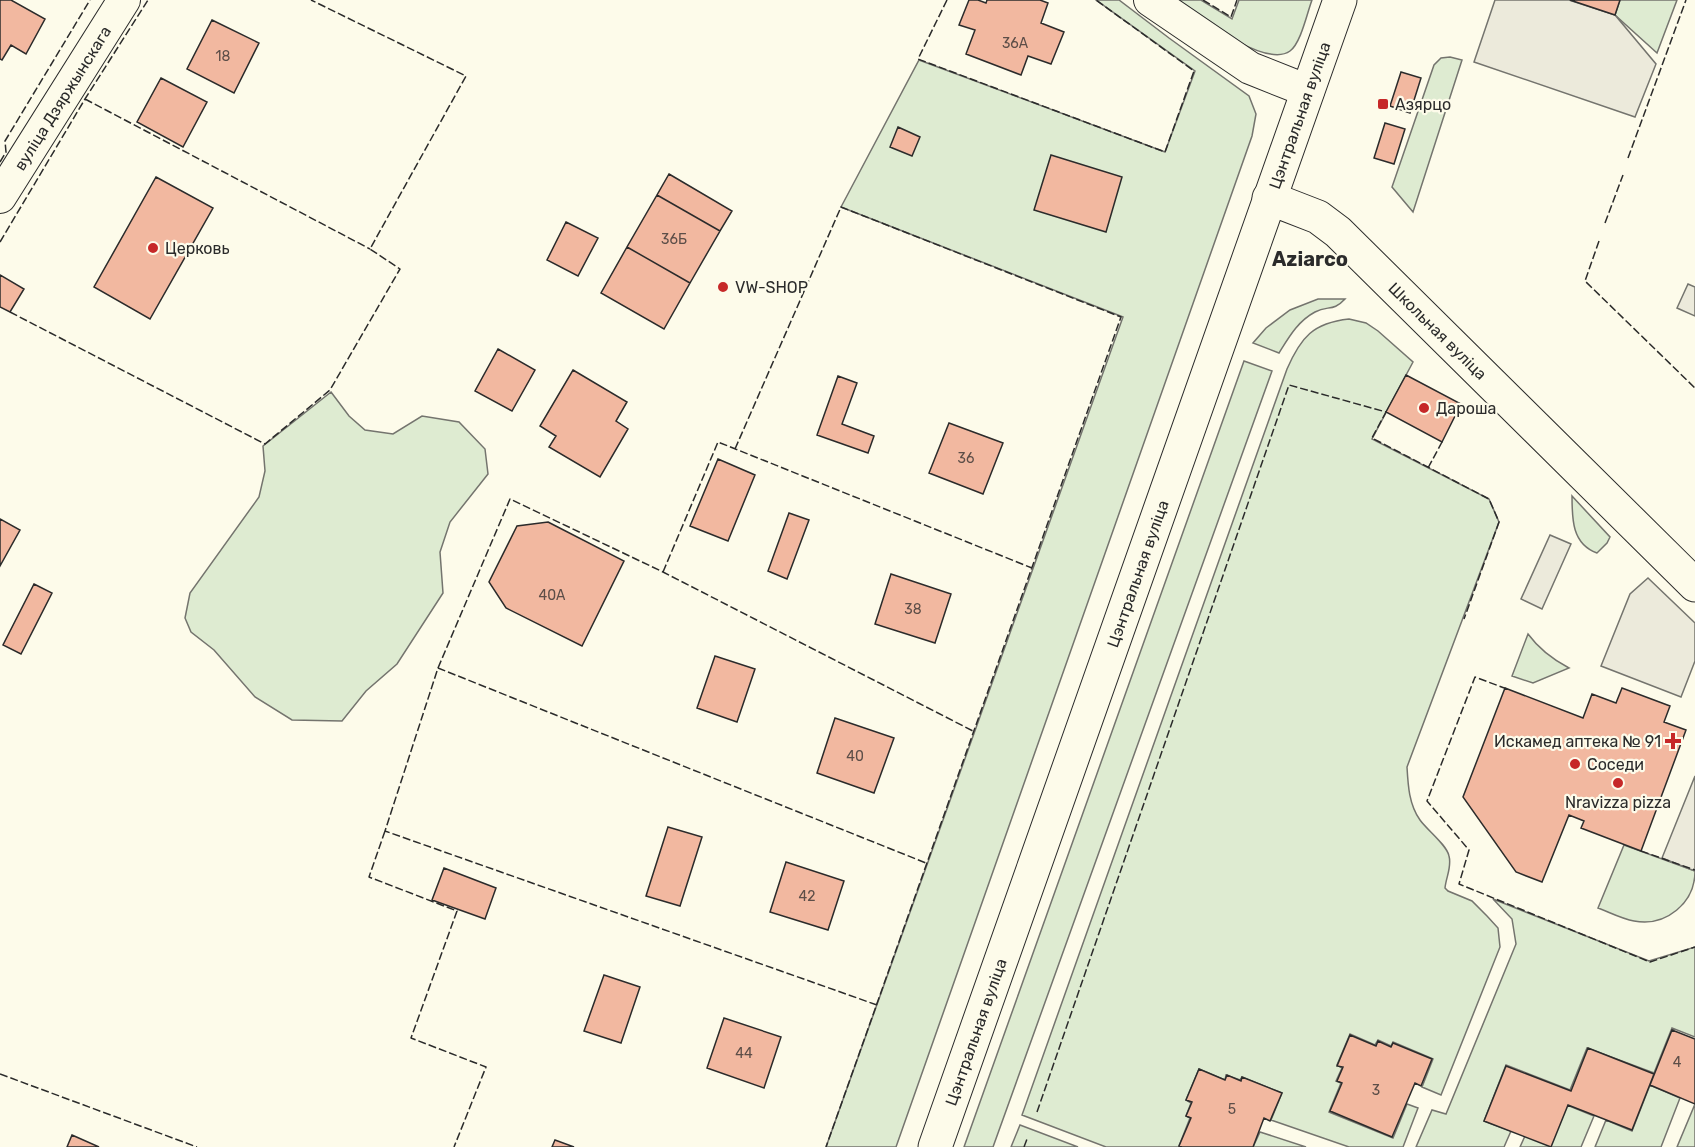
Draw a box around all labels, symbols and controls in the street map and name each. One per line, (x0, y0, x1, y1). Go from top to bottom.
street label: вуліца Дзяржынскага (10, 22, 115, 174)
house number: 36А (1002, 35, 1029, 52)
street label: Цэнтральная вуліца (1265, 39, 1334, 192)
house number: 18 (216, 48, 231, 65)
place label: Азярцо (1395, 95, 1451, 114)
marker: Азярцо (1376, 97, 1390, 111)
house number: 36Б (661, 231, 687, 248)
place label: Церковь (165, 239, 230, 258)
marker: Церковь (146, 241, 160, 255)
district label: Aziarco (1272, 247, 1348, 271)
place label: VW-SHOP (735, 278, 808, 297)
street label: Школьная вуліца (1385, 278, 1491, 383)
marker: VW-SHOP (716, 280, 730, 294)
place label: Дароша (1436, 399, 1496, 418)
marker: Дароша (1417, 401, 1431, 415)
house number: 36 (958, 450, 974, 467)
street label: Цэнтральная вуліца (1103, 498, 1172, 650)
house number: 40А (539, 587, 566, 604)
house number: 38 (904, 601, 922, 618)
place label: Искамед аптека № 91 (1494, 732, 1661, 751)
marker: Искамед аптека № 91 (1666, 734, 1680, 748)
house number: 40 (846, 748, 864, 765)
place label: Соседи (1587, 755, 1644, 774)
marker: Соседи (1568, 757, 1582, 771)
marker: Nravizza pizza (1611, 776, 1625, 790)
place label: Nravizza pizza (1565, 793, 1671, 812)
house number: 42 (799, 888, 815, 905)
street label: Цэнтральная вуліца (941, 956, 1010, 1108)
house number: 44 (735, 1045, 753, 1062)
house number: 4 (1673, 1054, 1682, 1071)
house number: 3 (1372, 1082, 1380, 1099)
house number: 5 (1228, 1101, 1236, 1118)

